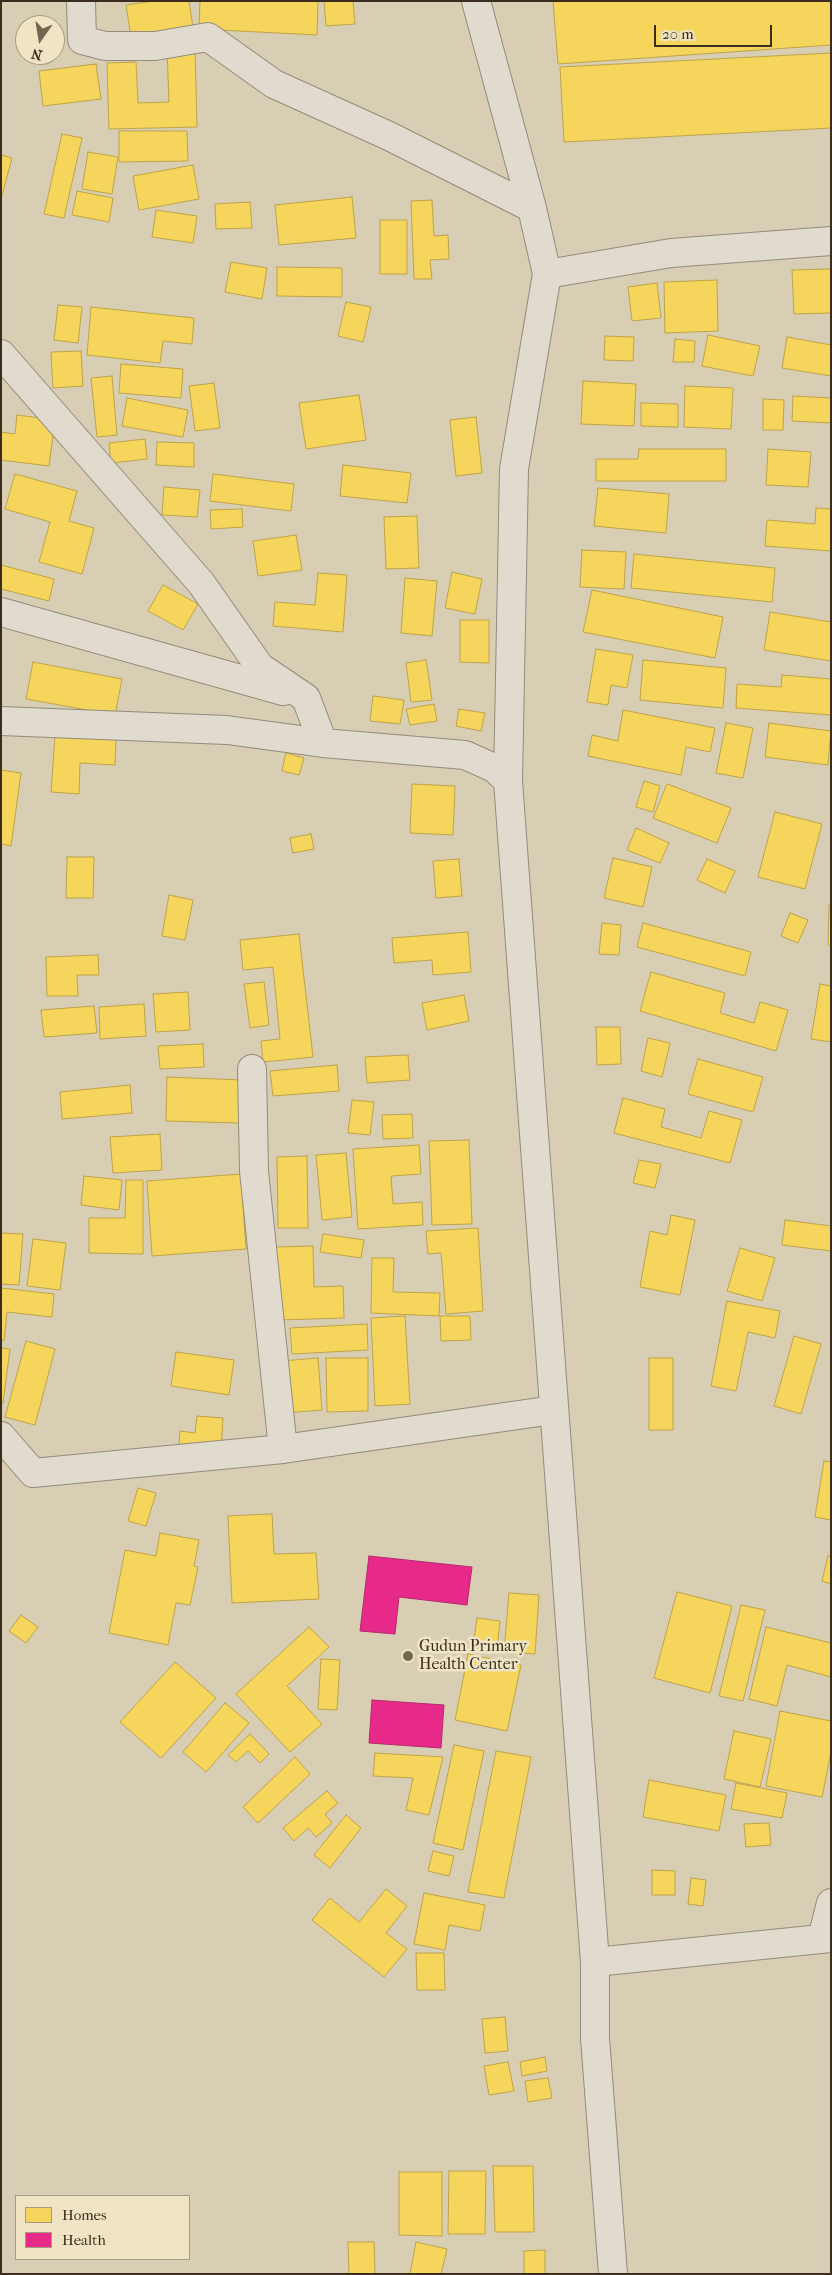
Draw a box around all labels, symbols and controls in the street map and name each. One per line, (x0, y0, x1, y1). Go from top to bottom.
north arrow (15, 15, 65, 65)
scale bar (657, 15, 774, 47)
text: 20 m (662, 25, 694, 43)
text: N (30, 45, 44, 64)
place label: Gudun Primary Health Center (419, 1637, 527, 1675)
marker: Gudun Primary Health Center (401, 1649, 415, 1663)
legend (15, 2195, 190, 2260)
text: Homes (62, 2206, 107, 2224)
text: Health (62, 2231, 106, 2249)

